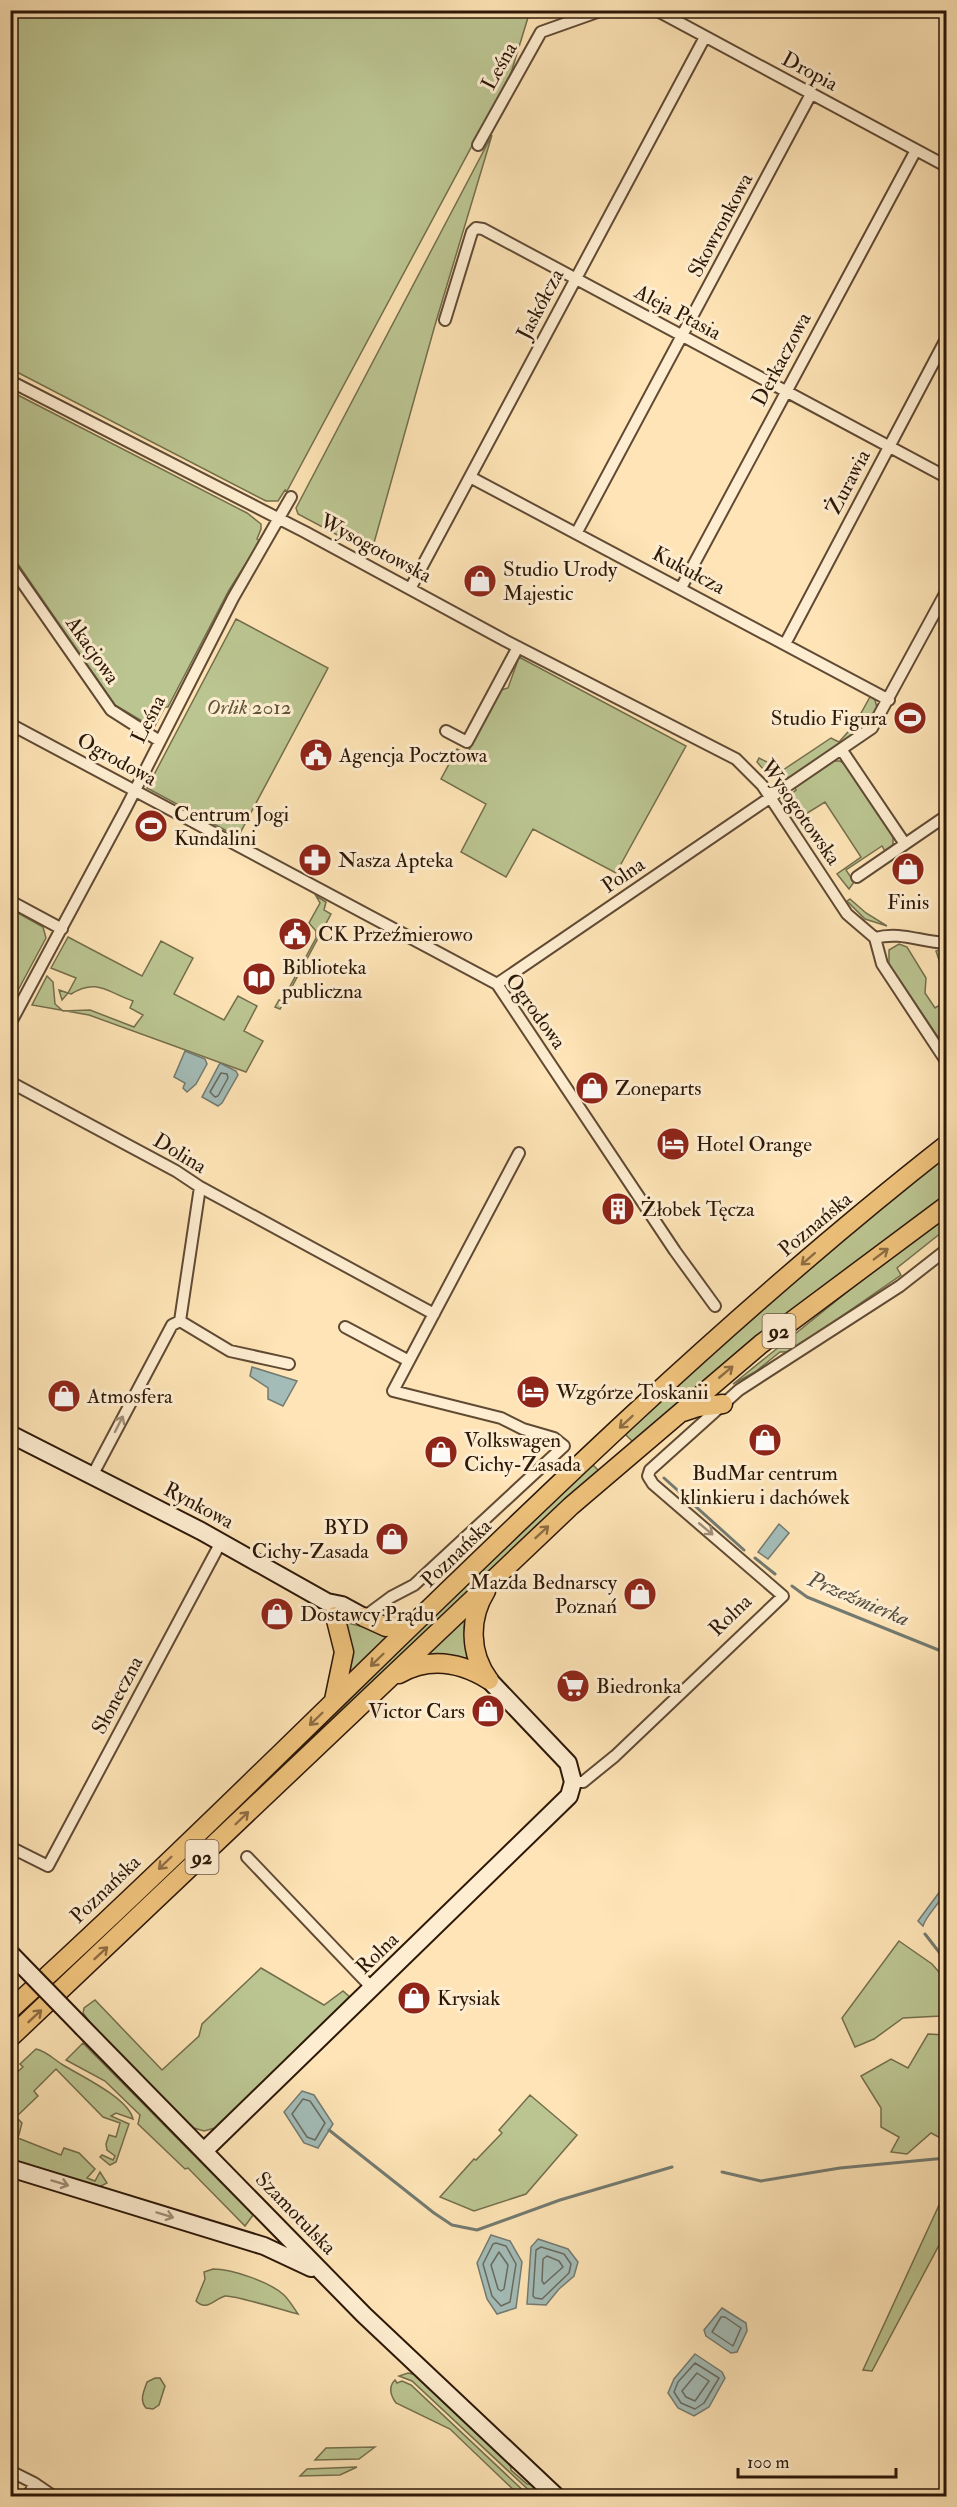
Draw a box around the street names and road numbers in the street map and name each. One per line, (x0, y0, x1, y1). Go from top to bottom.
street label: Leśna (475, 37, 524, 95)
street label: Dropia (777, 46, 843, 98)
street label: Skowronkowa (682, 168, 759, 282)
street label: Jaskółcza (510, 264, 570, 345)
street label: Aleja Ptasia (629, 278, 726, 347)
street label: Derkaczowa (746, 307, 818, 411)
street label: Żurawia (820, 445, 877, 519)
street label: Wysogotowska (314, 507, 437, 589)
street label: Kukułcza (648, 540, 730, 601)
street label: Akacjowa (59, 610, 126, 690)
street label: Leśna (125, 690, 172, 748)
street label: Ogrodowa (72, 727, 162, 793)
street label: Wysogotowska (754, 753, 847, 871)
street label: Polna (596, 851, 650, 900)
street label: Ogrodowa (499, 968, 572, 1055)
street label: Dolina (148, 1127, 212, 1180)
street label: Poznańska (773, 1186, 858, 1263)
road number: 92 (762, 1314, 796, 1348)
street label: Rynkowa (159, 1476, 239, 1535)
street label: Poznańska (415, 1513, 498, 1594)
street label: Rolna (703, 1588, 758, 1642)
street label: Słoneczna (86, 1651, 149, 1739)
road number: 92 (186, 1840, 218, 1874)
street label: Poznańska (64, 1849, 147, 1930)
street label: Rolna (350, 1926, 405, 1980)
street label: Szamotulska (249, 2166, 342, 2261)

